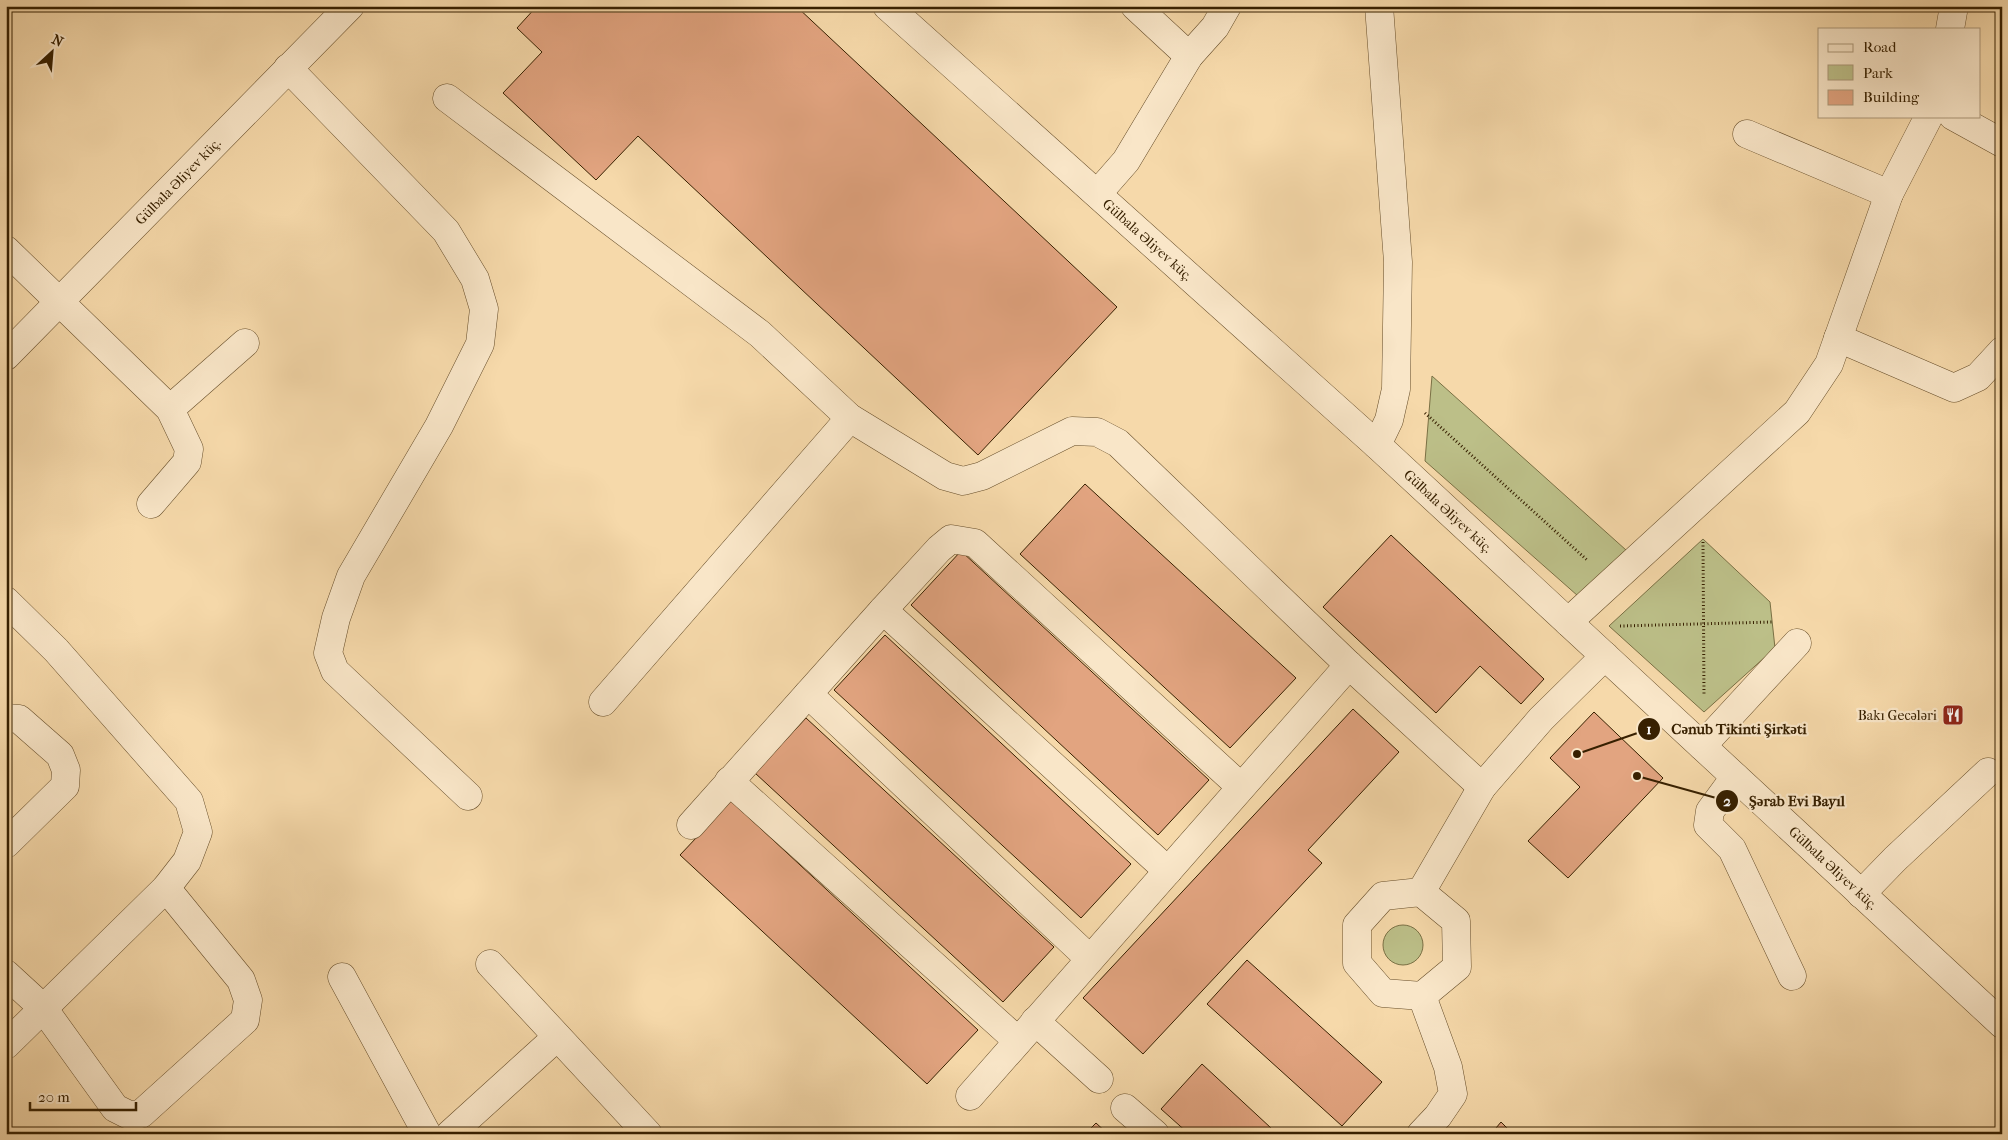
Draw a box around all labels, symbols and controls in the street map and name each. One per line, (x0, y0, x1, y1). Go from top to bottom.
north arrow (28, 28, 78, 78)
legend (1818, 28, 1980, 118)
text: N (49, 31, 66, 51)
text: Road (1863, 38, 1897, 56)
text: Park (1863, 64, 1893, 82)
text: Building (1863, 88, 1920, 106)
street label: Gülbala Əliyev küç. (131, 134, 224, 228)
street label: Gülbala Əliyev küç. (1099, 195, 1196, 284)
street label: Gülbala Əliyev küç. (1400, 466, 1496, 556)
restaurant icon: Bakı Gecələri (1941, 703, 1965, 727)
place label: Bakı Gecələri (1858, 707, 1937, 724)
callout: Cənub Tikinti Şirkəti (1636, 714, 1817, 744)
text: 1 (1646, 720, 1652, 738)
text: Cənub Tikinti Şirkəti (1671, 720, 1807, 738)
callout: Şərab Evi Bayıl (1714, 786, 1855, 816)
text: 2 (1723, 792, 1731, 810)
text: Şərab Evi Bayıl (1749, 792, 1846, 810)
street label: Gülbala Əliyev küç. (1785, 823, 1881, 913)
scale bar (30, 1080, 136, 1112)
text: 20 m (38, 1088, 70, 1106)

